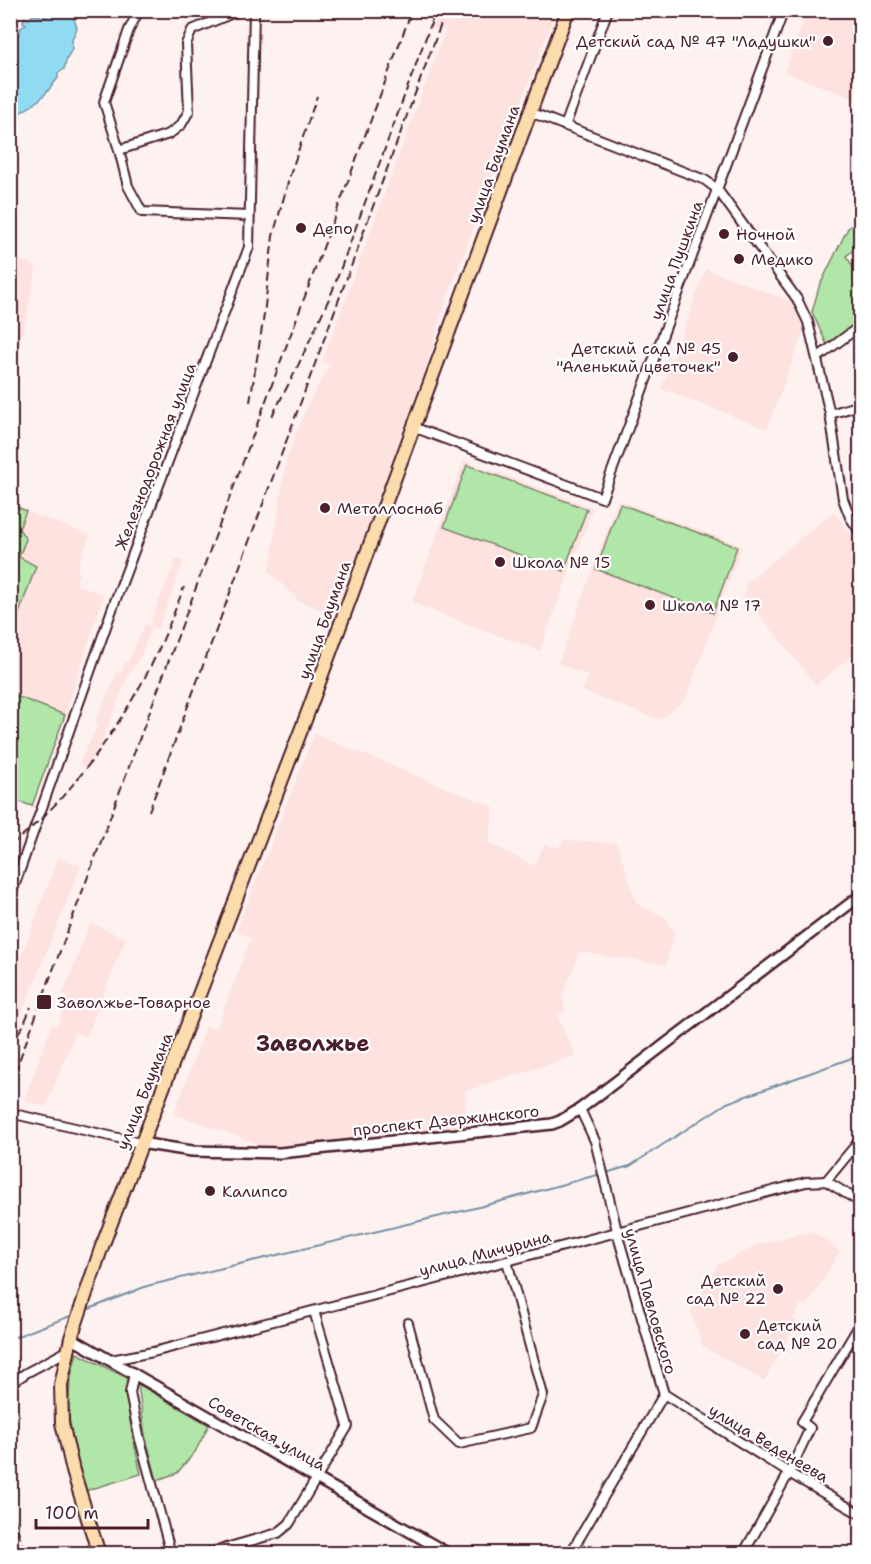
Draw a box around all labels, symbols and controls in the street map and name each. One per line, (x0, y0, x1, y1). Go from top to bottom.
place label: Детский сад № 47 "Ладушки" (576, 31, 816, 52)
marker: Детский сад № 47 "Ладушки" (821, 34, 835, 48)
street label: улица Баумана (462, 102, 525, 226)
street label: улица Пушкина (645, 198, 708, 323)
place label: Депо (313, 218, 353, 239)
marker: Депо (294, 221, 308, 235)
place label: Ночной (736, 224, 795, 245)
marker: Ночной (717, 227, 731, 241)
place label: Медико (751, 249, 813, 270)
marker: Медико (732, 252, 746, 266)
place label: Детский сад № 45 "Аленький цветочек" (556, 338, 721, 377)
marker: Детский сад № 45 "Аленький цветочек" (726, 350, 740, 364)
street label: Железнодорожная улица (110, 360, 201, 553)
place label: Металлоснаб (337, 498, 443, 519)
marker: Металлоснаб (318, 501, 332, 515)
place label: Школа № 15 (512, 552, 610, 573)
marker: Школа № 15 (493, 555, 507, 569)
street label: улица Баумана (293, 558, 356, 682)
place label: Школа № 17 (662, 595, 761, 616)
marker: Школа № 17 (643, 598, 657, 612)
place label: Заволжье-Товарное (57, 992, 211, 1013)
marker: Заволжье-Товарное (35, 993, 53, 1011)
street label: улица Баумана (111, 1029, 178, 1153)
district label: Заволжье (257, 1029, 369, 1058)
street label: проспект Дзержинского (352, 1100, 540, 1141)
place label: Калипсо (222, 1181, 288, 1202)
marker: Калипсо (203, 1184, 217, 1198)
street label: улица Мичурина (417, 1226, 554, 1281)
street label: улица Павловского (620, 1226, 681, 1377)
place label: Детский сад № 22 (686, 1270, 766, 1309)
marker: Детский сад № 22 (771, 1282, 785, 1296)
place label: Детский сад № 20 (757, 1315, 837, 1354)
marker: Детский сад № 20 (738, 1327, 752, 1341)
street label: Советская улица (204, 1391, 329, 1476)
street label: улица Веденеева (705, 1399, 833, 1488)
scale bar (36, 1492, 148, 1530)
text: 100 m (45, 1501, 99, 1525)

